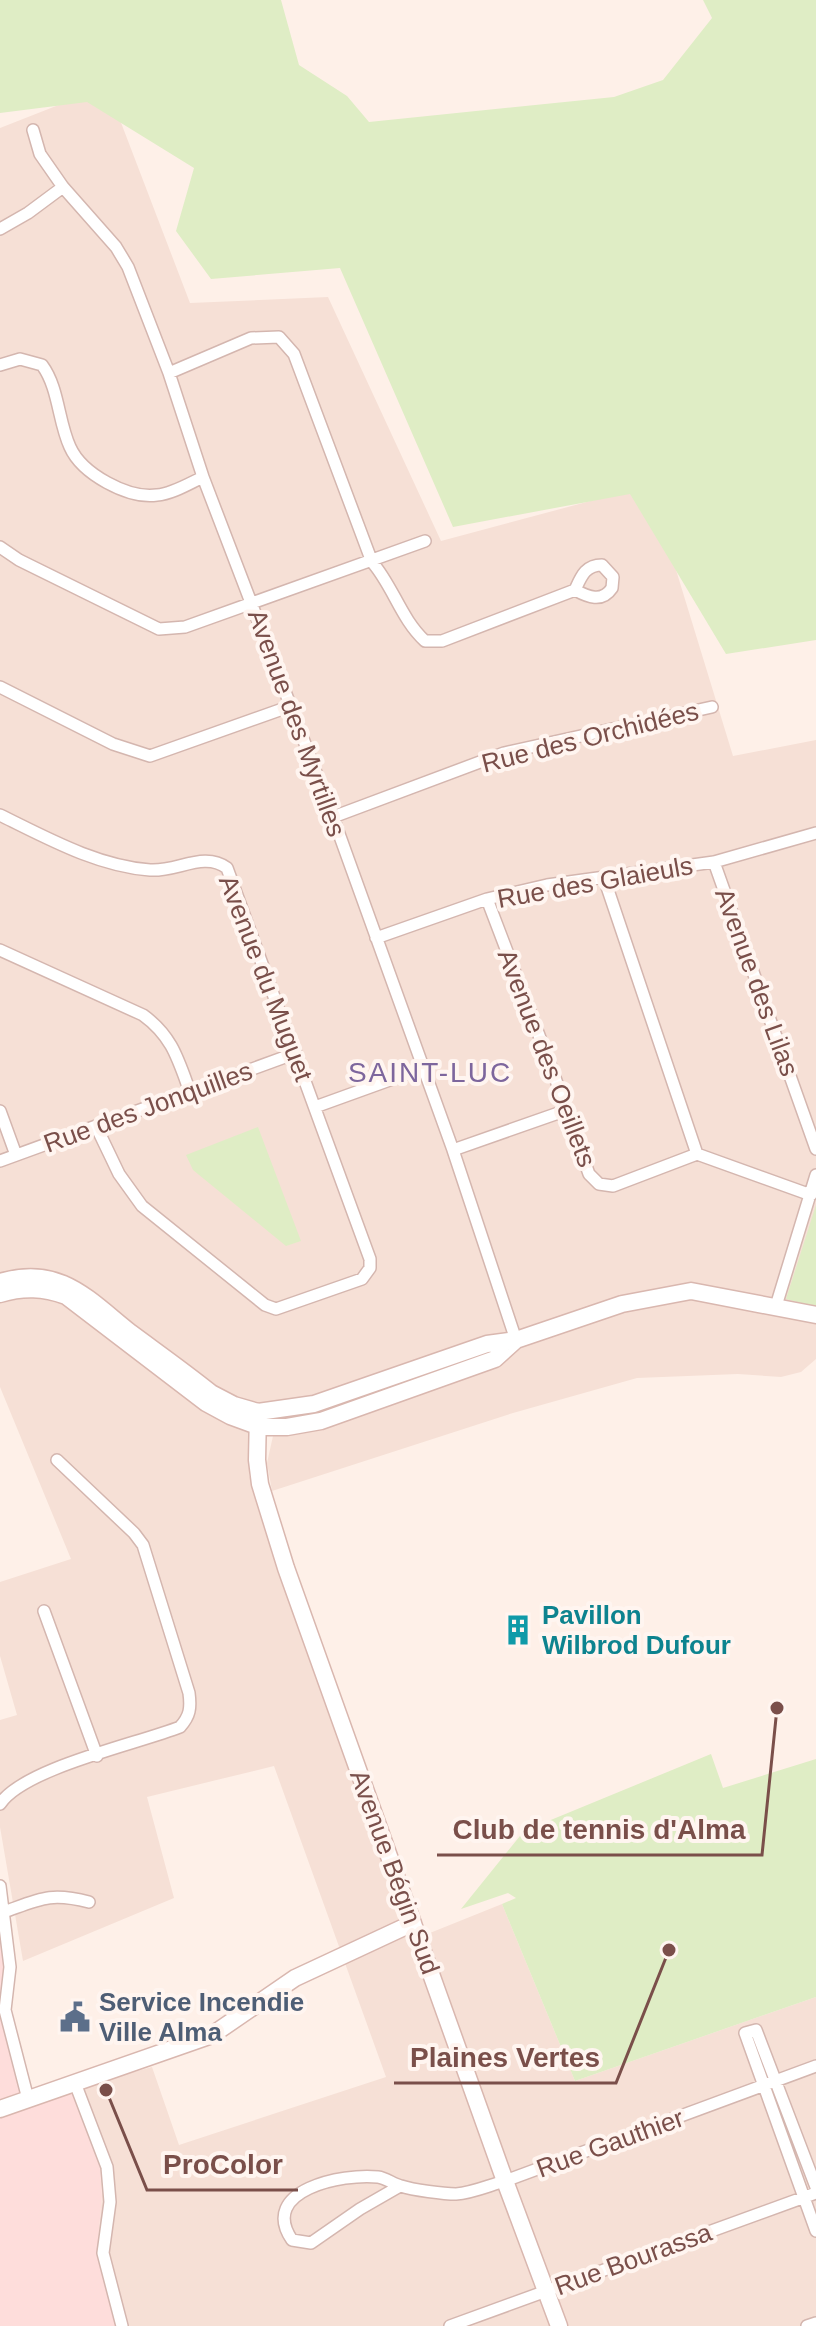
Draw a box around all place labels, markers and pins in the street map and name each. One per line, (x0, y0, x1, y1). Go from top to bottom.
place label: Pavillon Wilbrod Dufour (542, 1600, 731, 1660)
building icon: Pavillon Wilbrod Dufour (501, 1613, 535, 1647)
callout: Club de tennis d'Alma (437, 1803, 762, 1855)
place label: Service Incendie Ville Alma (99, 1987, 304, 2047)
public building icon: Service Incendie Ville Alma (58, 2000, 92, 2034)
callout: Plaines Vertes (394, 2031, 616, 2083)
callout: ProColor (147, 2138, 298, 2190)

